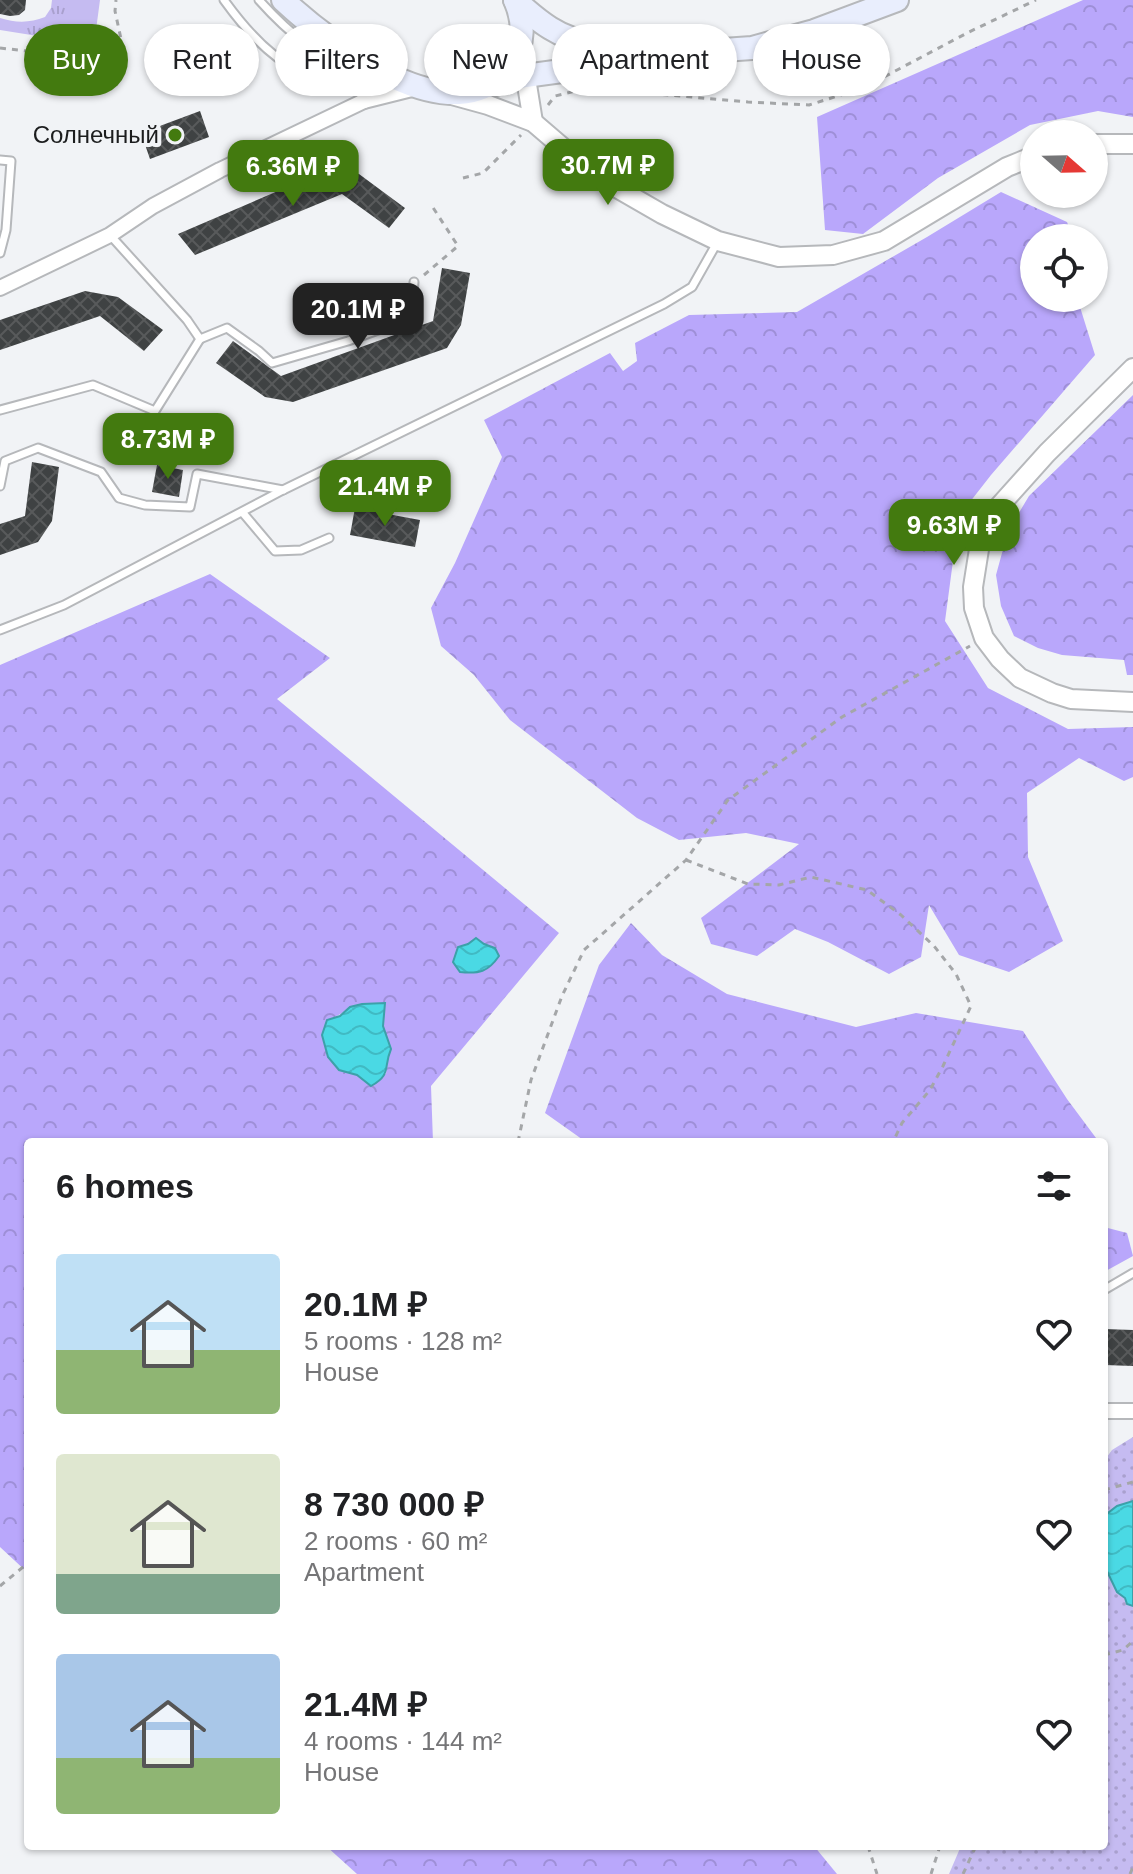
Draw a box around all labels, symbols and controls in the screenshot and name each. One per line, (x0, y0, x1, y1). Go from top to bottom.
chip: Buy (24, 24, 128, 96)
chip: Rent (144, 24, 259, 96)
chip: Filters (275, 24, 408, 96)
chip: New (424, 24, 536, 96)
chip: Apartment (552, 24, 737, 96)
chip: House (753, 24, 890, 96)
north arrow (1020, 120, 1108, 208)
map controls (1020, 120, 1108, 312)
place label: Солнечный (33, 121, 159, 148)
marker: Солнечный (166, 126, 184, 144)
pin: 30.7M ₽ (534, 139, 682, 207)
pin: 6.36M ₽ (219, 140, 367, 208)
text: 30.7M ₽ (561, 150, 655, 180)
text: 6.36M ₽ (246, 151, 340, 181)
button: locate (1020, 224, 1108, 312)
pin: 20.1M ₽ (284, 283, 432, 351)
text: 20.1M ₽ (311, 294, 405, 324)
pin: 8.73M ₽ (94, 413, 242, 481)
text: 8.73M ₽ (121, 424, 215, 454)
pin: 21.4M ₽ (311, 460, 459, 528)
text: 21.4M ₽ (338, 471, 432, 501)
pin: 9.63M ₽ (880, 499, 1028, 567)
text: 9.63M ₽ (907, 510, 1001, 540)
icon: filters (1032, 1164, 1076, 1208)
text: 6 homes (56, 1167, 194, 1205)
text: 20.1M ₽ (304, 1285, 428, 1323)
icon: home (120, 1286, 216, 1382)
icon: heart (1032, 1312, 1076, 1356)
text: 5 rooms · 128 m² (304, 1326, 502, 1356)
text: House (304, 1357, 379, 1387)
text: 8 730 000 ₽ (304, 1485, 485, 1523)
icon: home (120, 1486, 216, 1582)
icon: heart (1032, 1512, 1076, 1556)
text: 2 rooms · 60 m² (304, 1526, 488, 1556)
text: Apartment (304, 1557, 424, 1587)
text: 21.4M ₽ (304, 1685, 428, 1723)
icon: home (120, 1686, 216, 1782)
icon: heart (1032, 1712, 1076, 1756)
text: 4 rooms · 144 m² (304, 1726, 502, 1756)
text: House (304, 1757, 379, 1787)

